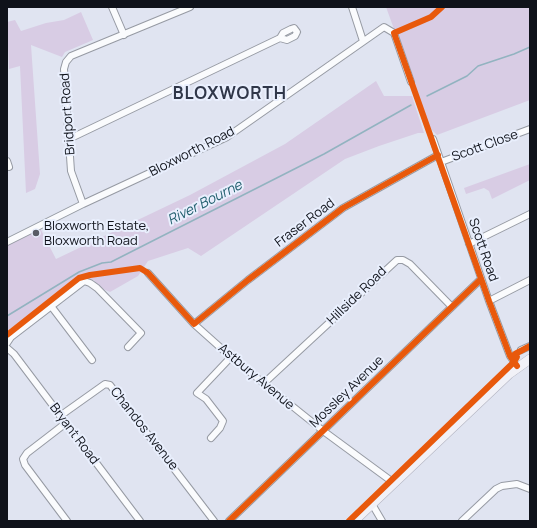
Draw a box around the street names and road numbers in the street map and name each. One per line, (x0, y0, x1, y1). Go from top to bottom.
street label: Bridport Road (57, 73, 79, 155)
street label: Bloxworth Road (147, 124, 237, 180)
street label: Scott Close (450, 127, 520, 165)
street label: Fraser Road (272, 195, 338, 251)
street label: Scott Road (465, 216, 501, 284)
street label: Hillside Road (324, 264, 390, 328)
street label: Astbury Avenue (215, 341, 297, 413)
street label: Mossley Avenue (307, 353, 387, 431)
street label: Chandos Avenue (107, 384, 181, 474)
street label: Bryant Road (46, 400, 102, 468)

